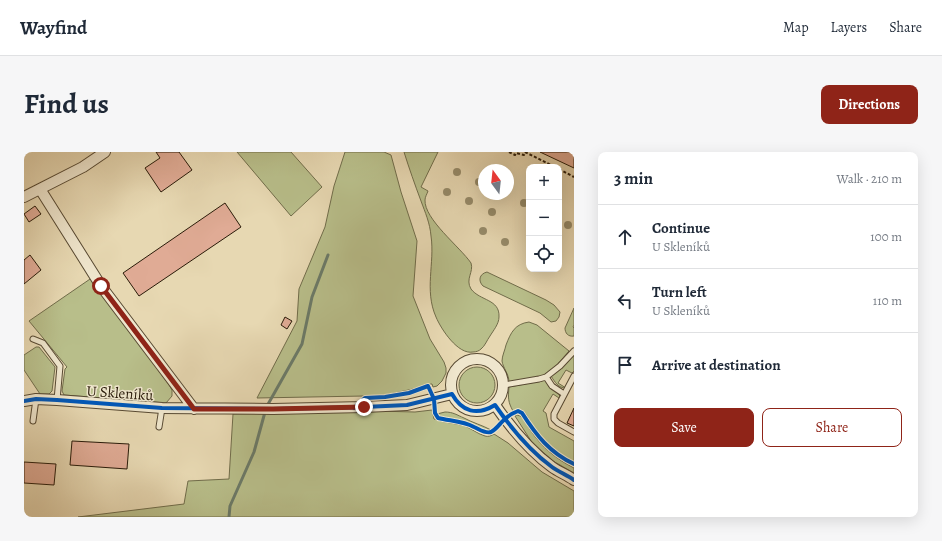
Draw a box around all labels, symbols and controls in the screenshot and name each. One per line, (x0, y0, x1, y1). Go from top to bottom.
text: Wayfind (20, 15, 87, 41)
text: Map (783, 18, 809, 37)
text: Layers (831, 18, 867, 37)
text: Share (889, 18, 922, 37)
text: Find us (24, 85, 109, 123)
button: Directions (821, 85, 918, 124)
north arrow (478, 164, 514, 200)
map controls (526, 164, 562, 272)
button: + (526, 164, 562, 200)
text: 3 min (614, 167, 653, 190)
text: Walk · 210 m (837, 170, 902, 187)
button: − (526, 200, 562, 236)
text: Continue (652, 218, 710, 238)
icon: ahead (614, 226, 636, 248)
text: 100 m (870, 228, 902, 245)
button: locate (526, 236, 562, 272)
text: U Skleníků (652, 238, 710, 255)
route start (92, 277, 110, 295)
text: Turn left (652, 282, 707, 302)
icon: left (614, 290, 636, 312)
text: 110 m (873, 292, 902, 309)
text: U Skleníků (652, 302, 710, 319)
icon: arrive (614, 354, 636, 376)
text: Arrive at destination (652, 355, 781, 375)
street label: U Skleníků (86, 381, 155, 405)
route end (355, 398, 373, 416)
button: Save (614, 408, 754, 447)
button: Share (762, 408, 902, 447)

